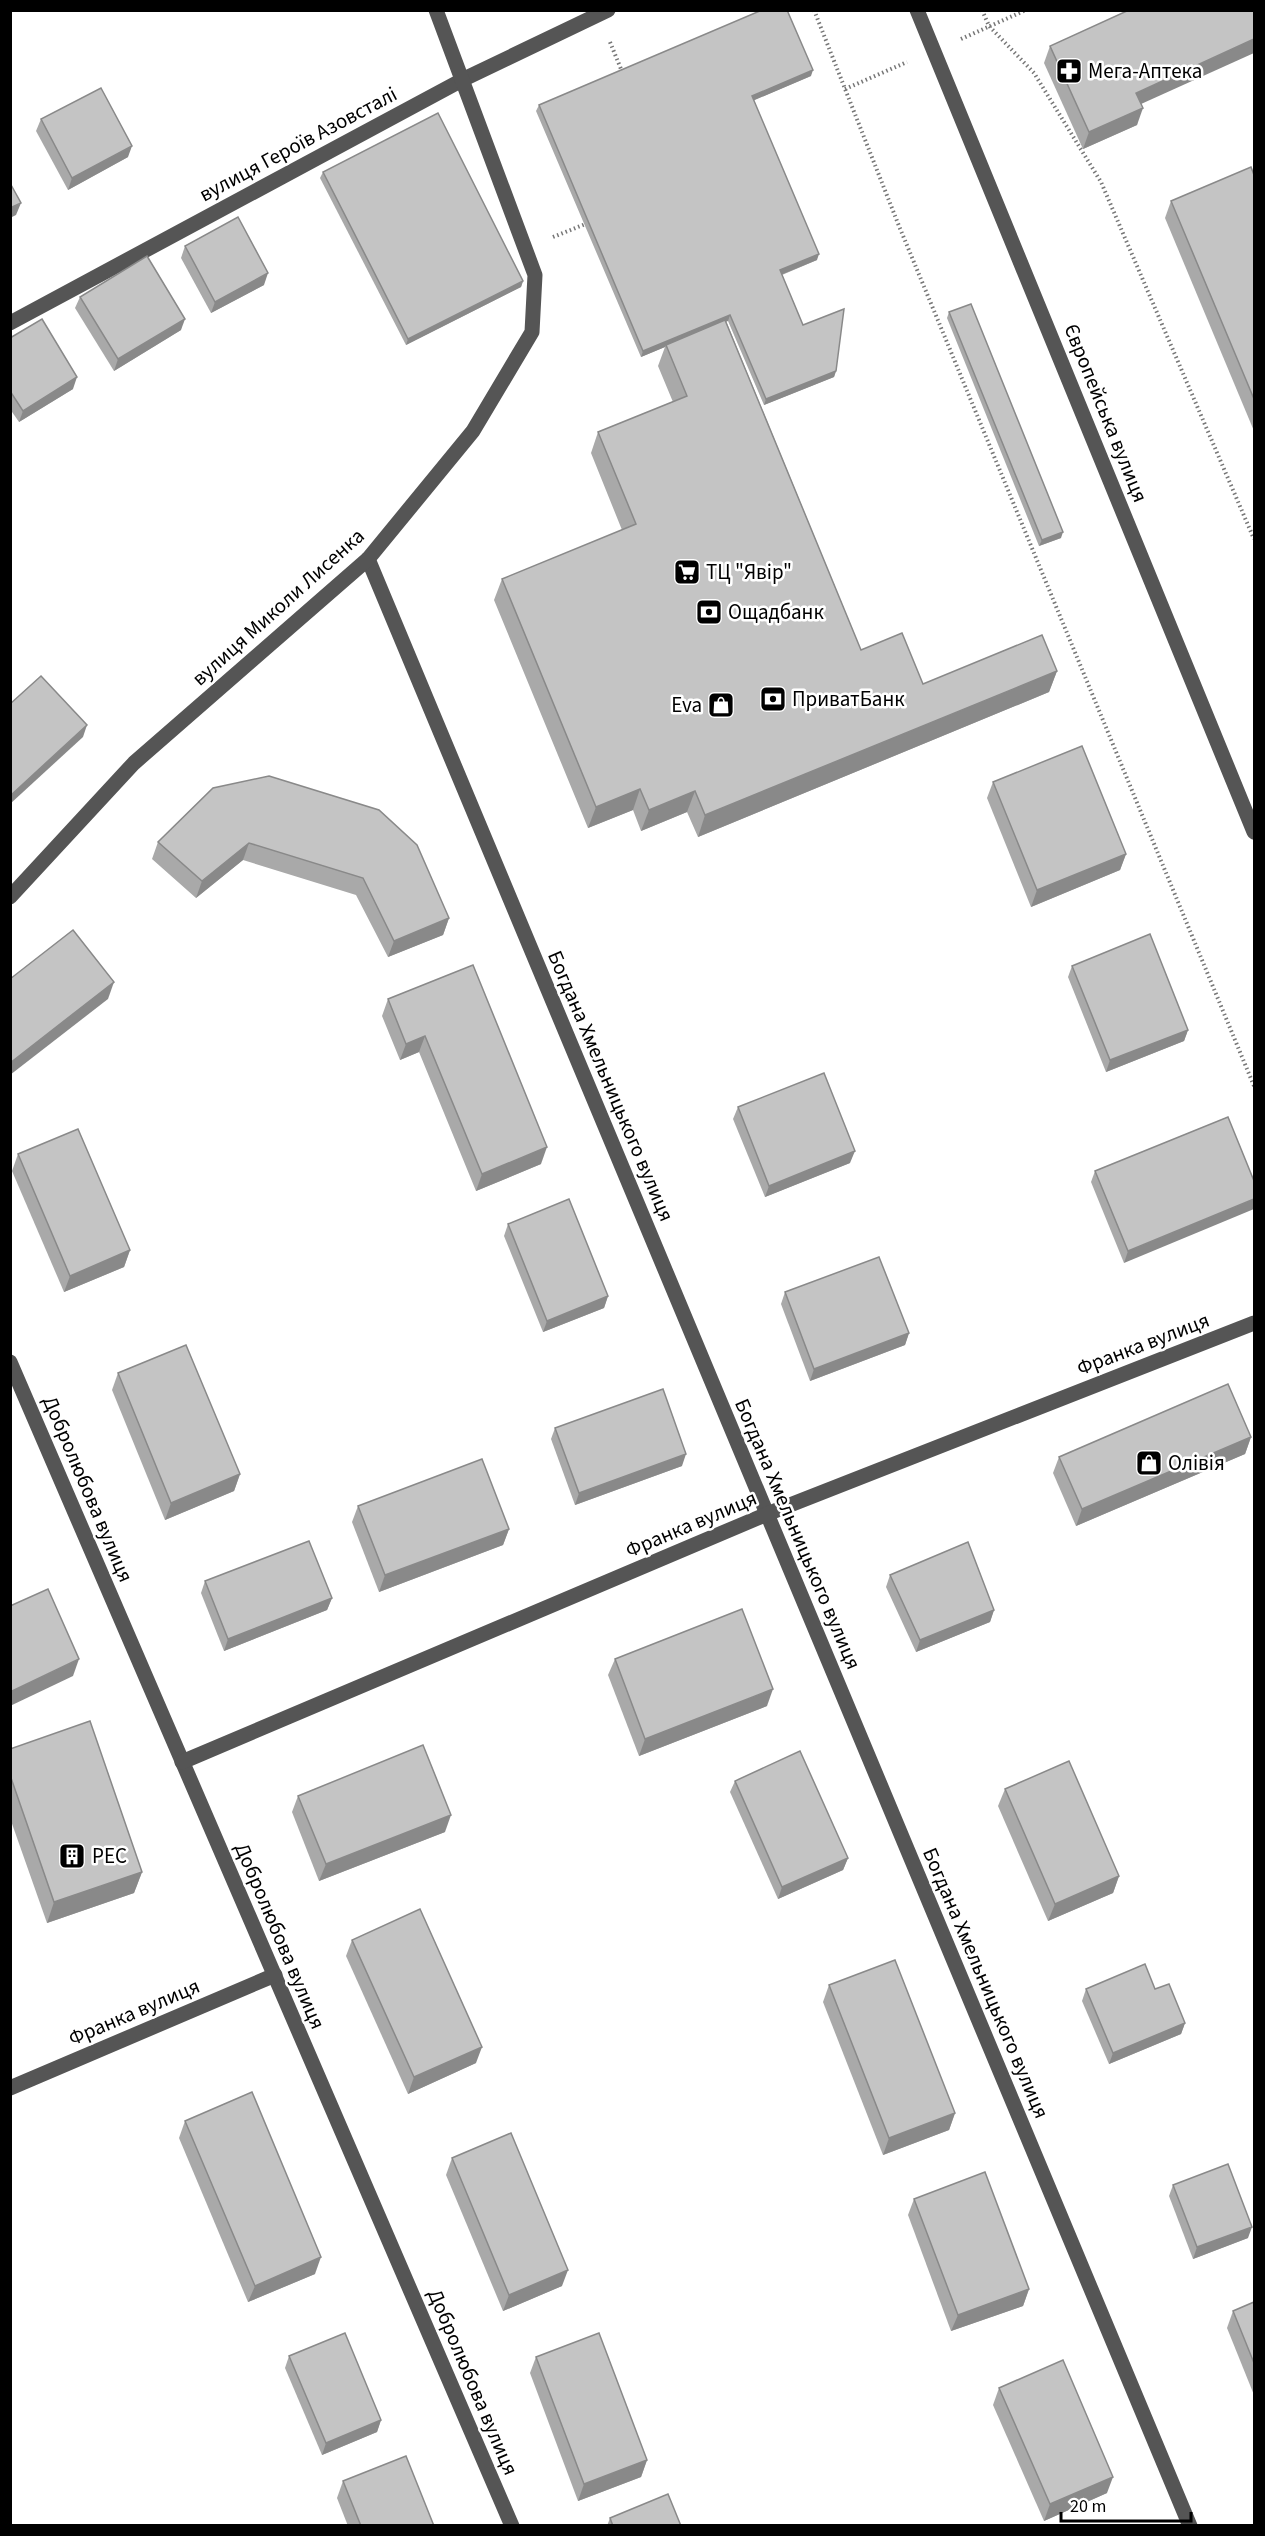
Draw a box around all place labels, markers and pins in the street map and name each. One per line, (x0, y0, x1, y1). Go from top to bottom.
pharmacy icon: Мега-Аптека (1054, 56, 1084, 86)
place label: Мега-Аптека (1088, 56, 1202, 86)
supermarket icon: ТЦ "Явір" (672, 557, 702, 587)
place label: ТЦ "Явір" (706, 557, 792, 587)
bank icon: Ощадбанк (694, 597, 724, 627)
place label: Ощадбанк (728, 597, 824, 627)
bank icon: ПриватБанк (758, 684, 788, 714)
place label: ПриватБанк (792, 684, 905, 714)
place label: Eva (671, 690, 702, 720)
shop icon: Eva (706, 690, 736, 720)
shop icon: Олівія (1134, 1448, 1164, 1478)
place label: Олівія (1168, 1448, 1225, 1478)
building icon: РЕС (57, 1841, 87, 1871)
place label: РЕС (92, 1841, 127, 1871)

